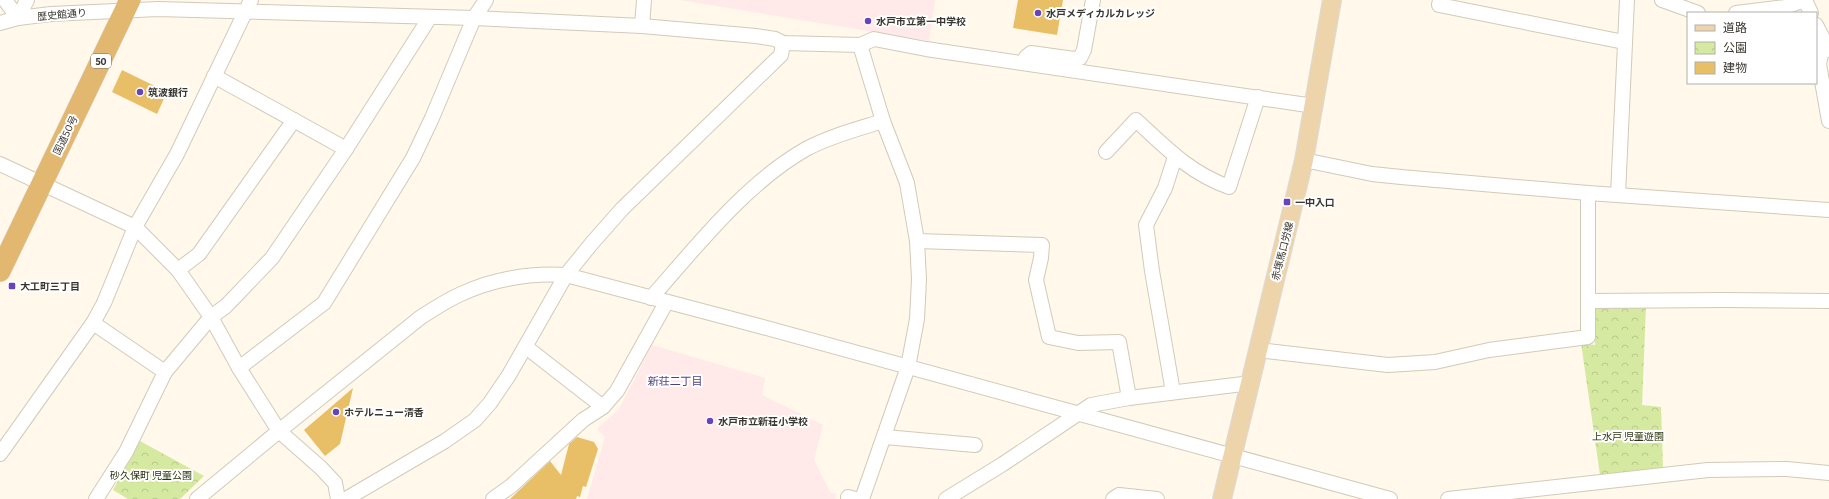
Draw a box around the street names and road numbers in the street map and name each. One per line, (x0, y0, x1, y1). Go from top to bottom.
street label: 歴史館通り (37, 6, 87, 22)
road number: 50 (91, 54, 111, 68)
street label: 国道50号 (50, 113, 80, 157)
street label: 赤塚馬口労線 (1269, 220, 1295, 282)

